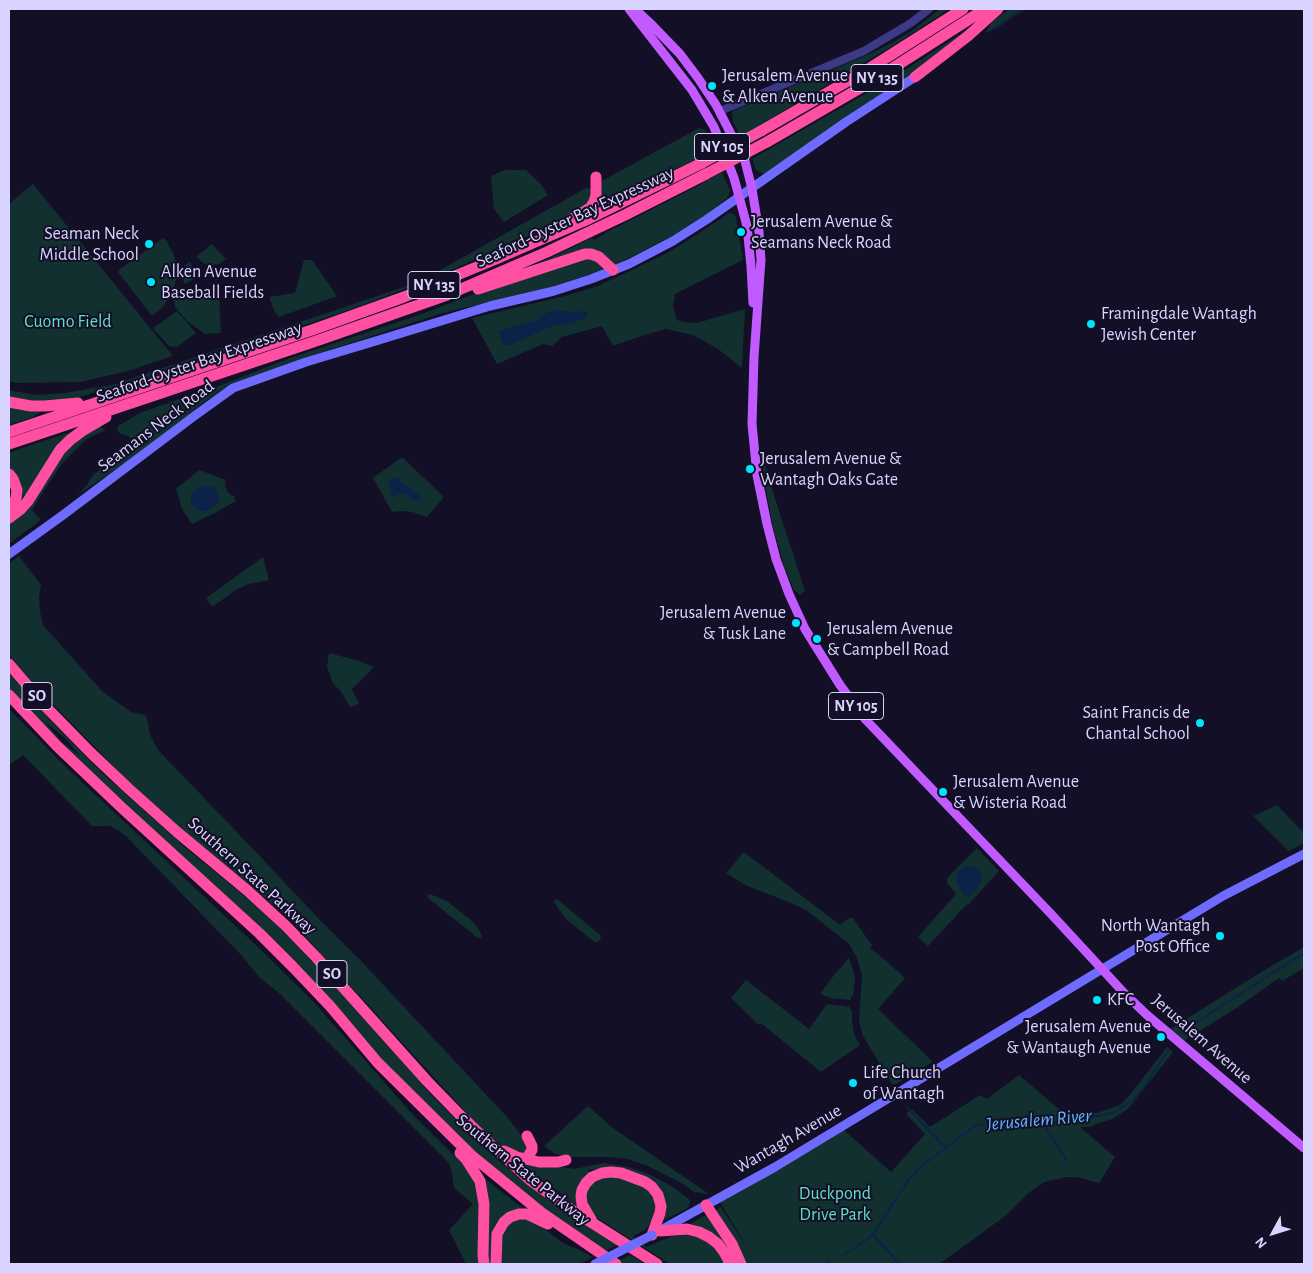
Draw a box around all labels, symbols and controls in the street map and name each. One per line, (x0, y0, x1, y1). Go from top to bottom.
road number: NY 135 (851, 64, 903, 92)
place label: Jerusalem Avenue & Alken Avenue (722, 65, 848, 108)
marker: Jerusalem Avenue & Alken Avenue (706, 80, 718, 92)
road number: NY 105 (694, 134, 750, 160)
street label: Seaford-Oyster Bay Expressway (472, 162, 678, 272)
place label: Jerusalem Avenue & Seamans Neck Road (751, 211, 893, 253)
place label: Seaman Neck Middle School (40, 223, 139, 266)
marker: Jerusalem Avenue & Seamans Neck Road (735, 226, 747, 238)
marker: Seaman Neck Middle School (143, 238, 155, 250)
place label: Alken Avenue Baseball Fields (161, 261, 264, 304)
road number: NY 135 (408, 272, 460, 298)
marker: Alken Avenue Baseball Fields (145, 276, 157, 288)
place label: Framingdale Wantagh Jewish Center (1101, 303, 1257, 346)
park label: Cuomo Field (24, 311, 112, 333)
street label: Seaford-Oyster Bay Expressway (93, 317, 305, 407)
marker: Framingdale Wantagh Jewish Center (1085, 318, 1097, 330)
street label: Seamans Neck Road (94, 375, 218, 477)
place label: Jerusalem Avenue & Wantagh Oaks Gate (760, 448, 902, 490)
marker: Jerusalem Avenue & Wantagh Oaks Gate (744, 463, 756, 475)
place label: Jerusalem Avenue & Tusk Lane (660, 602, 786, 644)
marker: Jerusalem Avenue & Tusk Lane (790, 617, 802, 629)
place label: Jerusalem Avenue & Campbell Road (827, 618, 953, 660)
marker: Jerusalem Avenue & Campbell Road (811, 633, 823, 645)
road number: SO (22, 682, 52, 709)
road number: NY 105 (828, 692, 884, 719)
place label: Saint Francis de Chantal School (1082, 702, 1190, 744)
marker: Saint Francis de Chantal School (1194, 717, 1206, 729)
place label: Jerusalem Avenue & Wisteria Road (953, 771, 1079, 814)
marker: Jerusalem Avenue & Wisteria Road (937, 786, 949, 798)
street label: Southern State Parkway (183, 813, 321, 939)
place label: North Wantagh Post Office (1101, 915, 1210, 958)
marker: North Wantagh Post Office (1214, 930, 1226, 942)
road number: SO (317, 961, 347, 988)
place label: KFC (1107, 989, 1134, 1011)
street label: Jerusalem Avenue (1147, 989, 1257, 1089)
marker: KFC (1091, 994, 1103, 1006)
place label: Jerusalem Avenue & Wantaugh Avenue (1006, 1016, 1151, 1058)
marker: Jerusalem Avenue & Wantaugh Avenue (1155, 1031, 1167, 1043)
place label: Life Church of Wantagh (863, 1062, 945, 1104)
marker: Life Church of Wantagh (847, 1077, 859, 1089)
street label: Wantagh Avenue (731, 1100, 845, 1178)
water label: Jerusalem River (986, 1104, 1092, 1136)
street label: Southern State Parkway (452, 1109, 594, 1231)
park label: Duckpond Drive Park (799, 1183, 871, 1226)
north arrow (1248, 1208, 1298, 1258)
text: N (1253, 1234, 1270, 1251)

